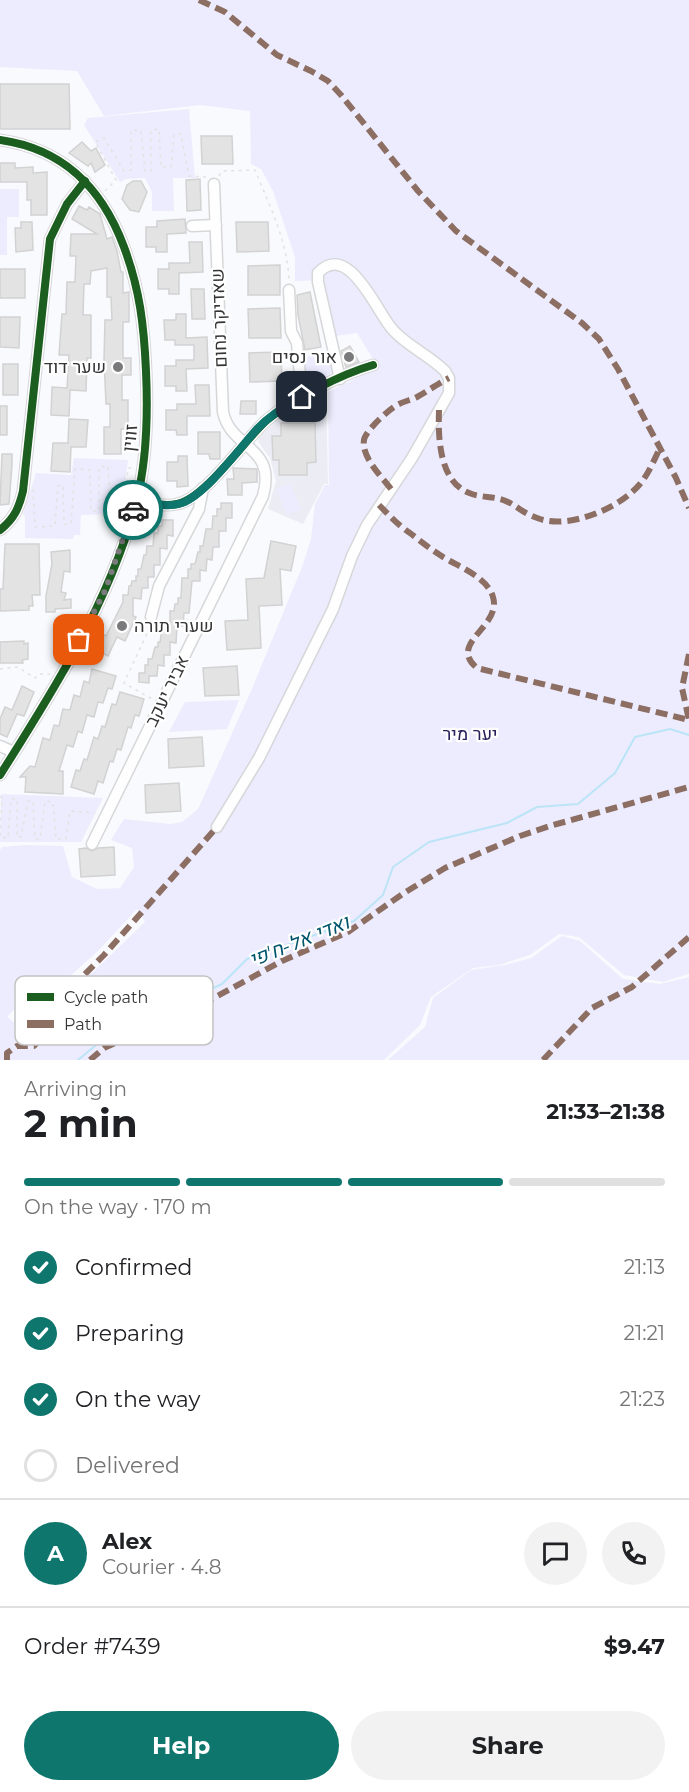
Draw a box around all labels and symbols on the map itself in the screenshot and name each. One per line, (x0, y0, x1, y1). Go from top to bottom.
street label: שאדיקר נחום (206, 268, 232, 368)
place label: אור נסים (272, 346, 337, 368)
marker: אור נסים (342, 350, 356, 364)
place label: שער דוד (44, 356, 106, 378)
marker: שער דוד (111, 360, 125, 374)
pin (276, 371, 327, 422)
street label: זווין (118, 423, 142, 453)
courier (103, 480, 163, 540)
pin (53, 614, 104, 665)
place label: שערי תורה (134, 615, 214, 637)
marker: שערי תורה (115, 619, 129, 633)
street label: אביר יעקב (140, 652, 194, 730)
park label: יער מיר (442, 723, 498, 745)
water label: ואדי אל-ח'פי (245, 910, 354, 972)
legend (15, 976, 213, 1045)
text: Cycle path (64, 988, 148, 1007)
text: Path (64, 1015, 102, 1034)

